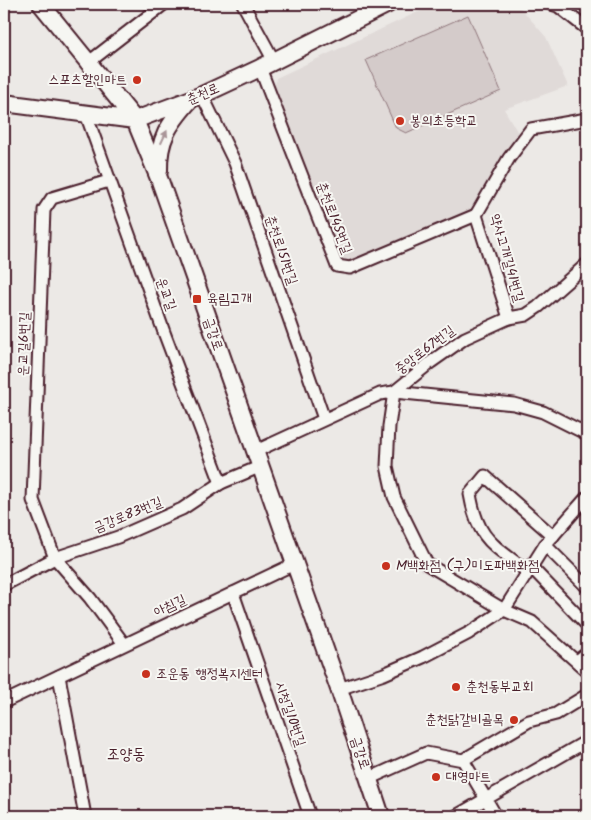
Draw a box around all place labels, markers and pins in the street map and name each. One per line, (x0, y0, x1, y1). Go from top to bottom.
place label: 스포츠할인마트 (48, 69, 127, 91)
marker: 스포츠할인마트 (131, 74, 143, 86)
place label: 봉의초등학교 (410, 110, 478, 132)
marker: 봉의초등학교 (394, 115, 406, 127)
place label: 육림고개 (207, 288, 252, 310)
marker: 육림고개 (191, 293, 203, 305)
place label: M백화점 (구)미도파백화점 (396, 555, 539, 577)
marker: M백화점 (구)미도파백화점 (380, 560, 392, 572)
place label: 조운동 행정복지센터 (156, 663, 263, 685)
marker: 조운동 행정복지센터 (140, 668, 152, 680)
place label: 춘천동부교회 (466, 676, 534, 698)
marker: 춘천동부교회 (450, 681, 462, 693)
place label: 춘천닭갈비골목 (425, 709, 504, 731)
marker: 춘천닭갈비골목 (508, 714, 520, 726)
place label: 대영마트 (446, 766, 491, 788)
marker: 대영마트 (430, 771, 442, 783)

